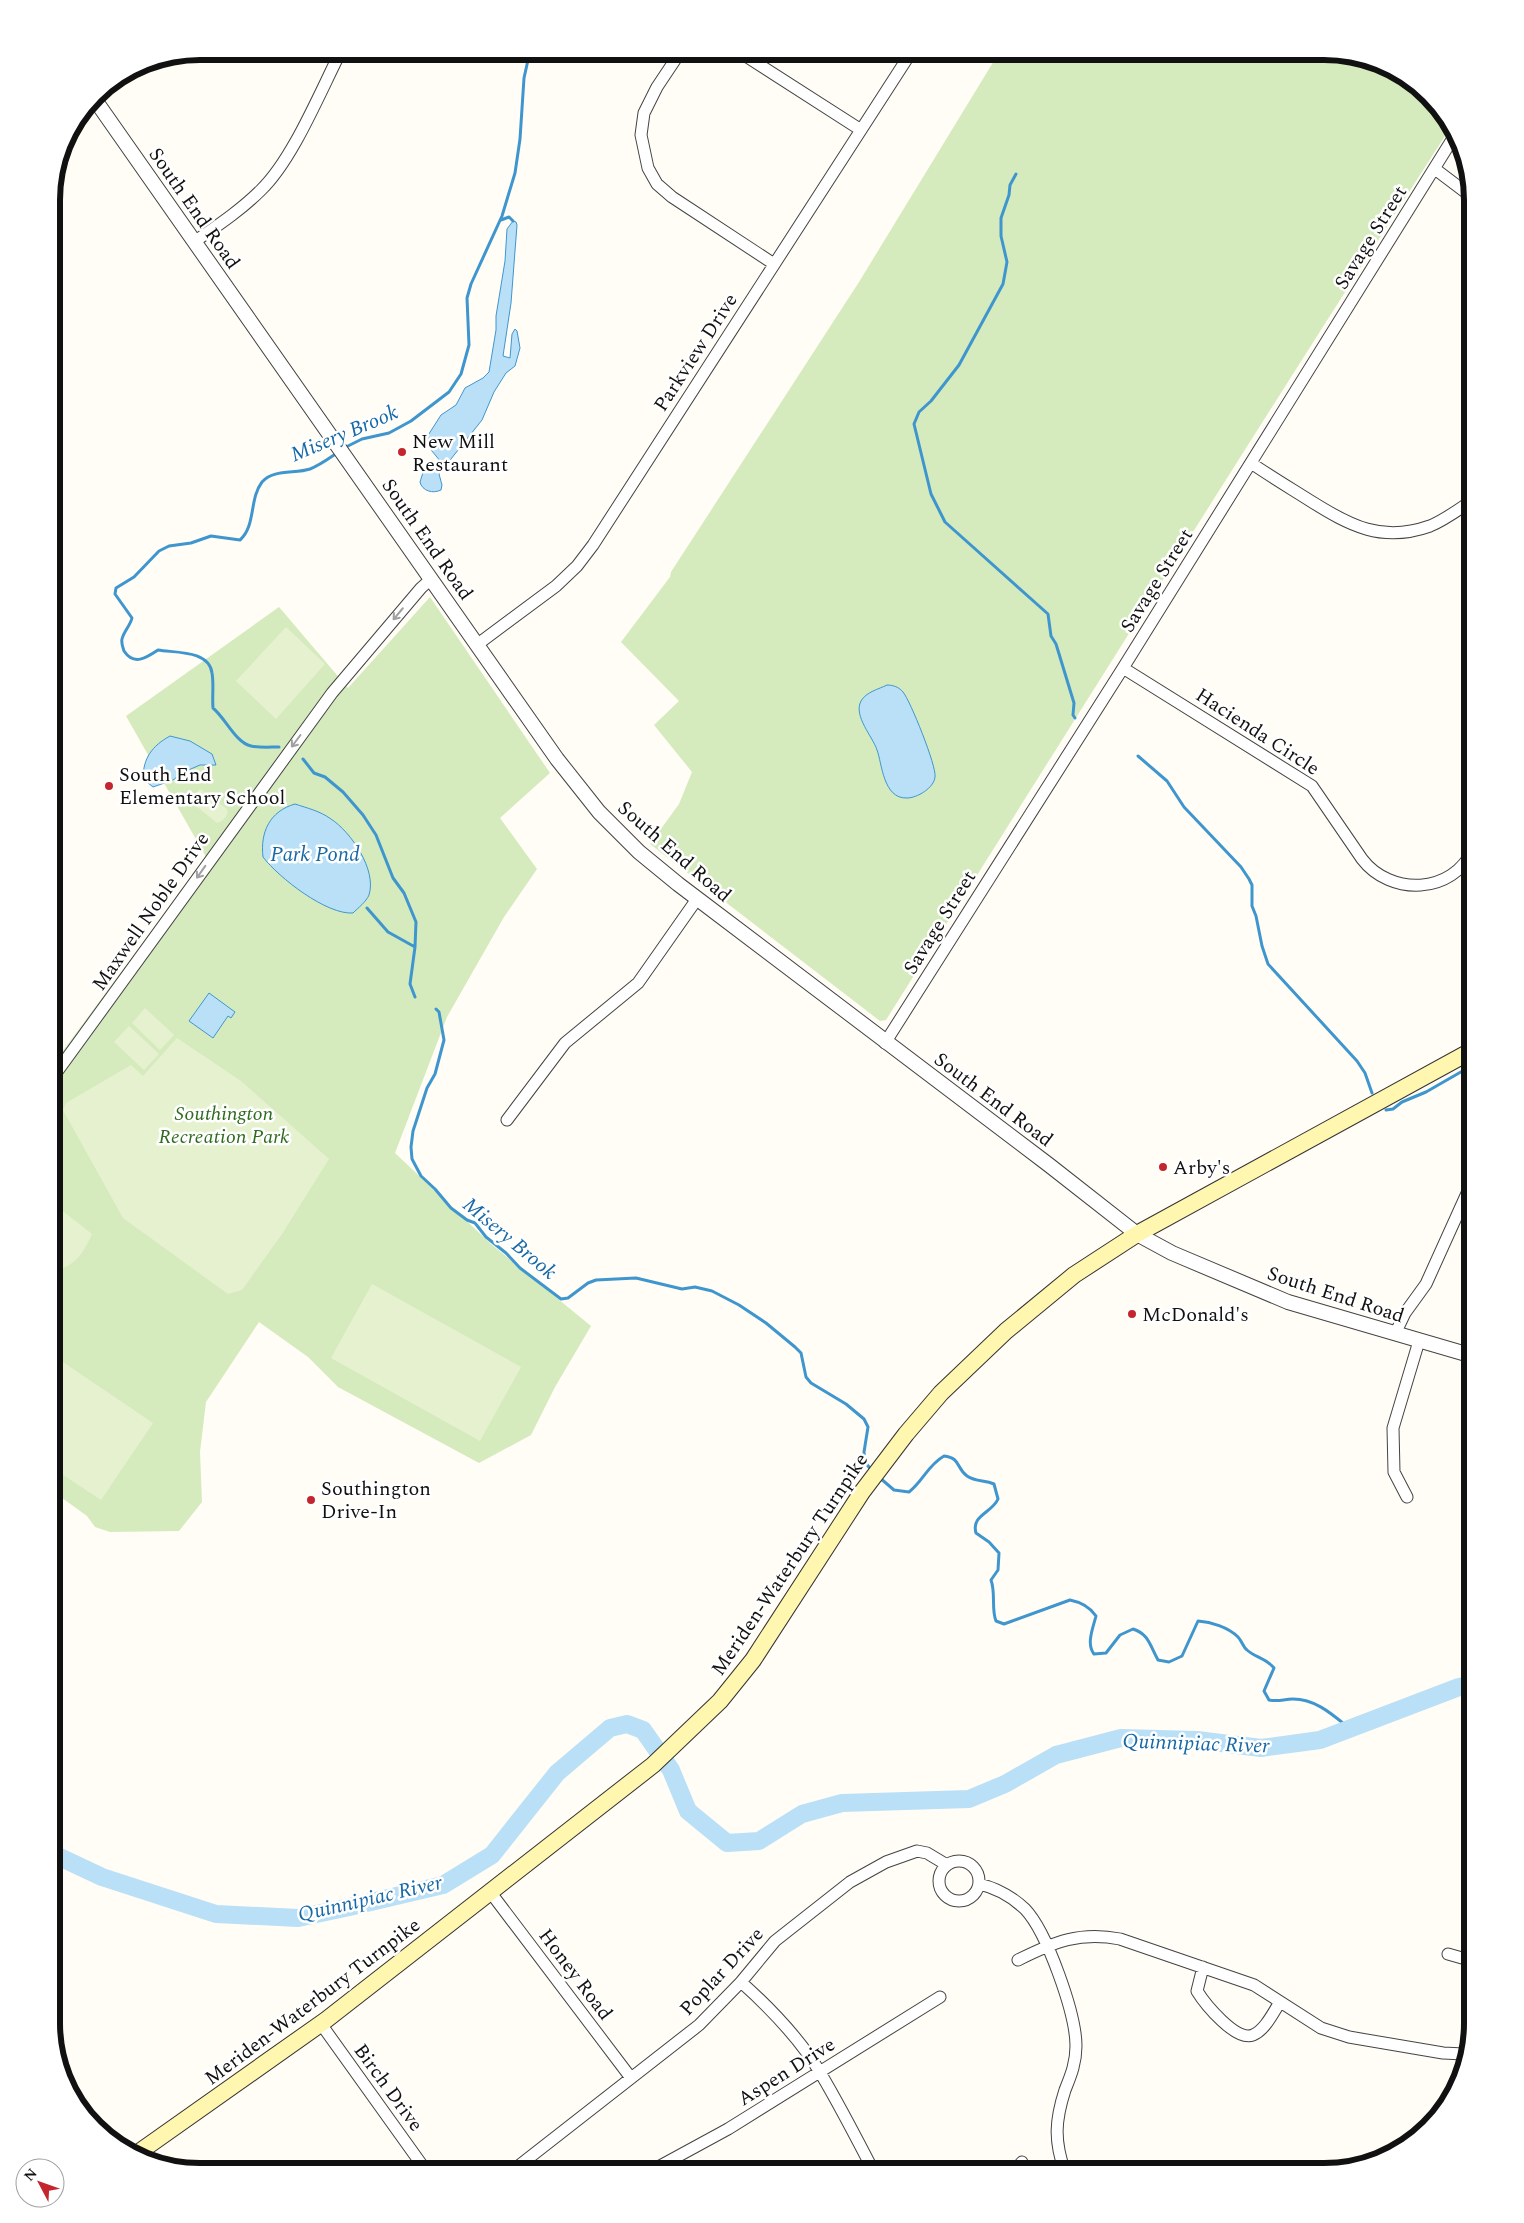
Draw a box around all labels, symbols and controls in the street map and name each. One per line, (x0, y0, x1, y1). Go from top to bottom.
street label: South End Road (141, 142, 247, 276)
street label: Savage Street (1327, 180, 1415, 296)
street label: Parkview Drive (646, 287, 745, 418)
water label: Misery Brook (285, 397, 404, 471)
place label: New Mill Restaurant (412, 427, 508, 480)
marker: New Mill Restaurant (396, 446, 408, 458)
street label: South End Road (374, 473, 480, 607)
street label: Savage Street (1113, 523, 1201, 639)
one-way arrow (393, 608, 404, 621)
street label: Hacienda Circle (1189, 680, 1326, 783)
one-way arrow (291, 734, 302, 747)
place label: South End Elementary School (119, 760, 285, 813)
marker: South End Elementary School (103, 780, 115, 792)
street label: South End Road (611, 794, 738, 910)
street label: Maxwell Noble Drive (85, 826, 217, 997)
water label: Park Pond (270, 839, 360, 871)
one-way arrow (196, 865, 206, 879)
street label: Savage Street (896, 865, 984, 981)
street label: South End Road (927, 1045, 1059, 1155)
park label: Southington Recreation Park (159, 1099, 290, 1152)
place label: Arby's (1173, 1153, 1230, 1183)
marker: Arby's (1157, 1161, 1169, 1173)
water label: Misery Brook (455, 1190, 564, 1288)
street label: South End Road (1263, 1259, 1408, 1331)
place label: McDonald's (1142, 1300, 1249, 1330)
marker: McDonald's (1126, 1308, 1138, 1320)
street label: Meriden-Waterbury Turnpike (704, 1447, 876, 1682)
place label: Southington Drive-In (321, 1474, 431, 1527)
marker: Southington Drive-In (305, 1494, 317, 1506)
water label: Quinnipiac River (1122, 1725, 1271, 1763)
water label: Quinnipiac River (295, 1867, 446, 1931)
street label: Meriden-Waterbury Turnpike (198, 1911, 427, 2093)
street label: Poplar Drive (673, 1920, 771, 2023)
street label: Honey Road (531, 1922, 620, 2027)
street label: Aspen Drive (732, 2030, 841, 2114)
street label: Birch Drive (346, 2037, 430, 2138)
north arrow (15, 2158, 65, 2208)
text: N (19, 2164, 42, 2186)

